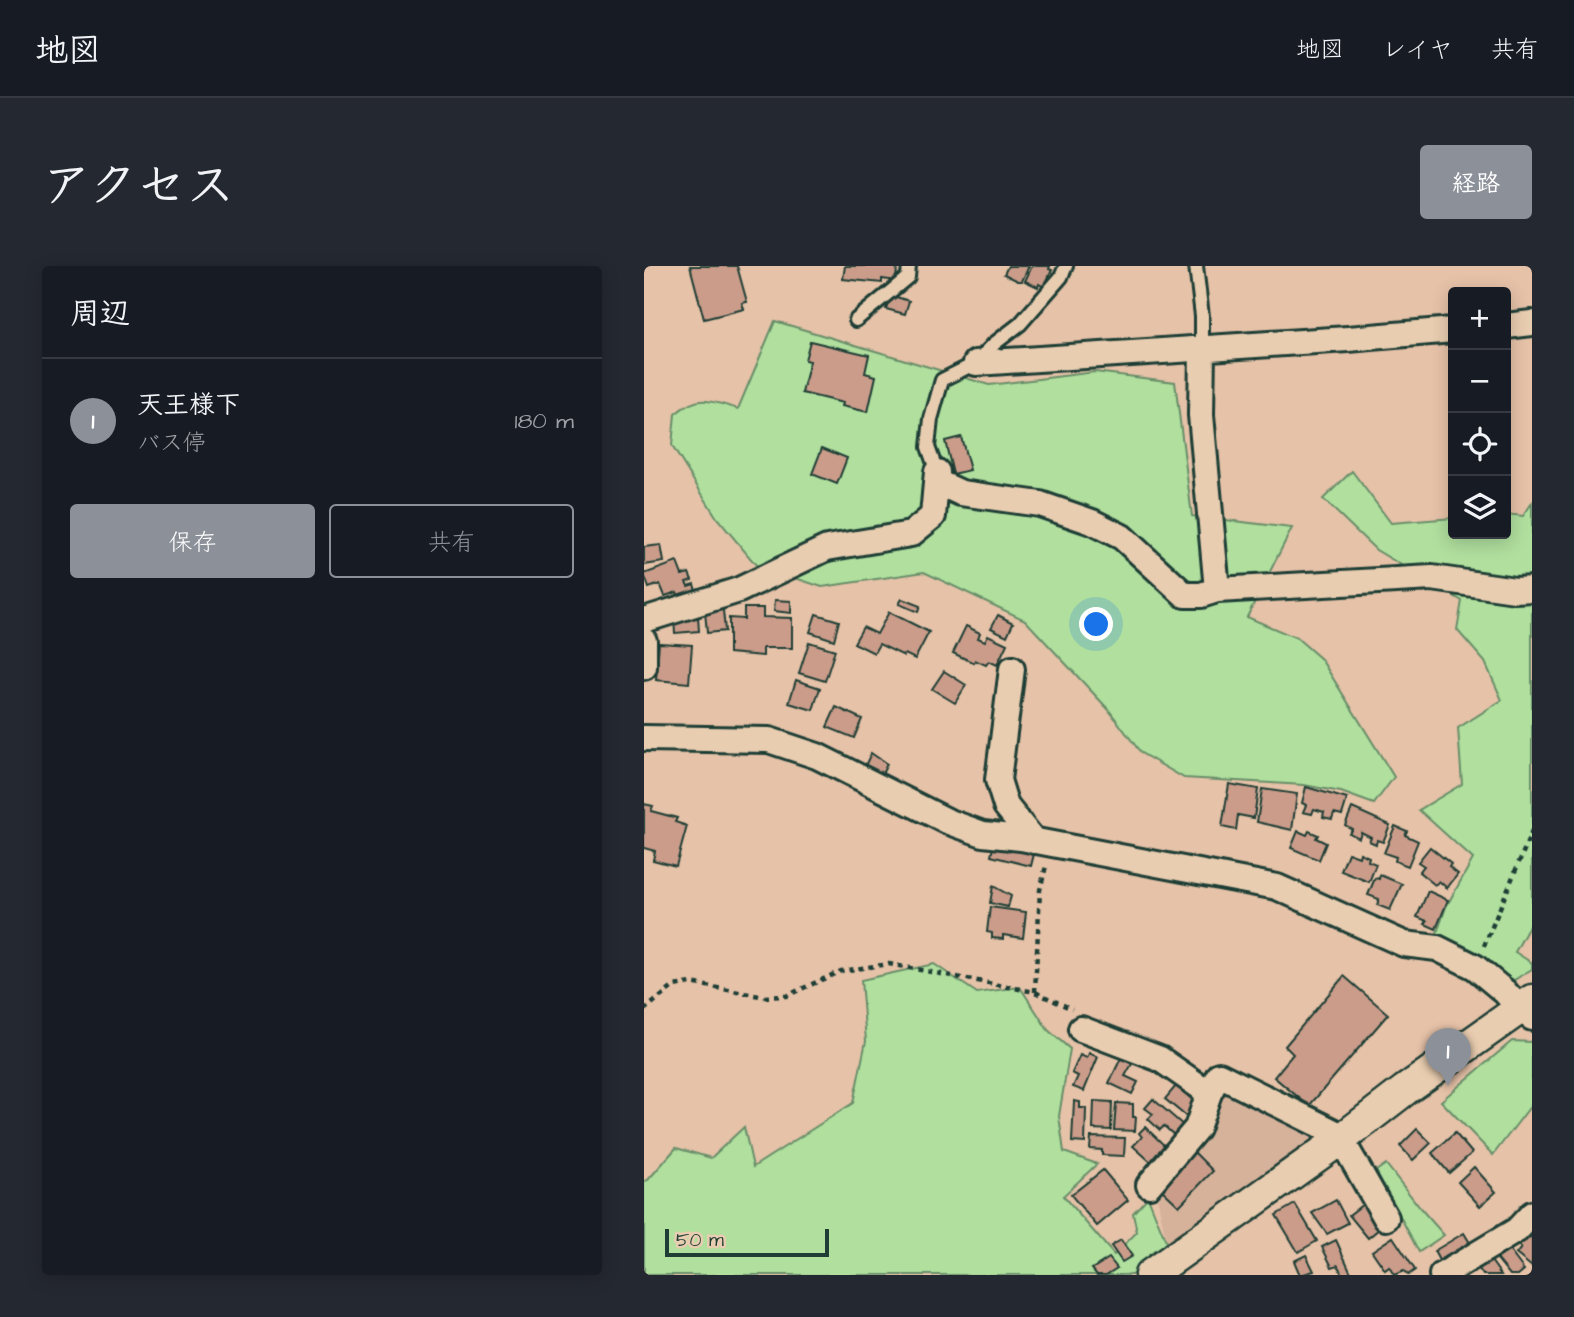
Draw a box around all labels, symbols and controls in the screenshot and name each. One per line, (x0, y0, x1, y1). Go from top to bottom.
text: 地図 (35, 28, 101, 74)
text: 地図 (1296, 33, 1344, 67)
text: レイヤ (1382, 33, 1453, 67)
text: 共有 (1491, 33, 1539, 67)
button: 経路 (1420, 145, 1532, 219)
text: アクセス (42, 153, 235, 221)
map controls (1448, 287, 1511, 539)
button: + (1448, 287, 1511, 350)
text: 周辺 (70, 293, 130, 335)
button: − (1448, 350, 1511, 413)
text: 天王様下 (137, 387, 241, 423)
text: 1 (92, 405, 94, 437)
text: 180 m (515, 405, 574, 437)
button: locate (1448, 413, 1511, 476)
text: バス停 (137, 427, 206, 459)
button: layers (1448, 476, 1511, 539)
button: 保存 (70, 504, 315, 578)
button: 共有 (329, 504, 574, 578)
your location (1079, 607, 1113, 641)
pin: 1 (1425, 1028, 1471, 1086)
scale bar (665, 1226, 830, 1258)
text: 50 m (676, 1227, 724, 1254)

